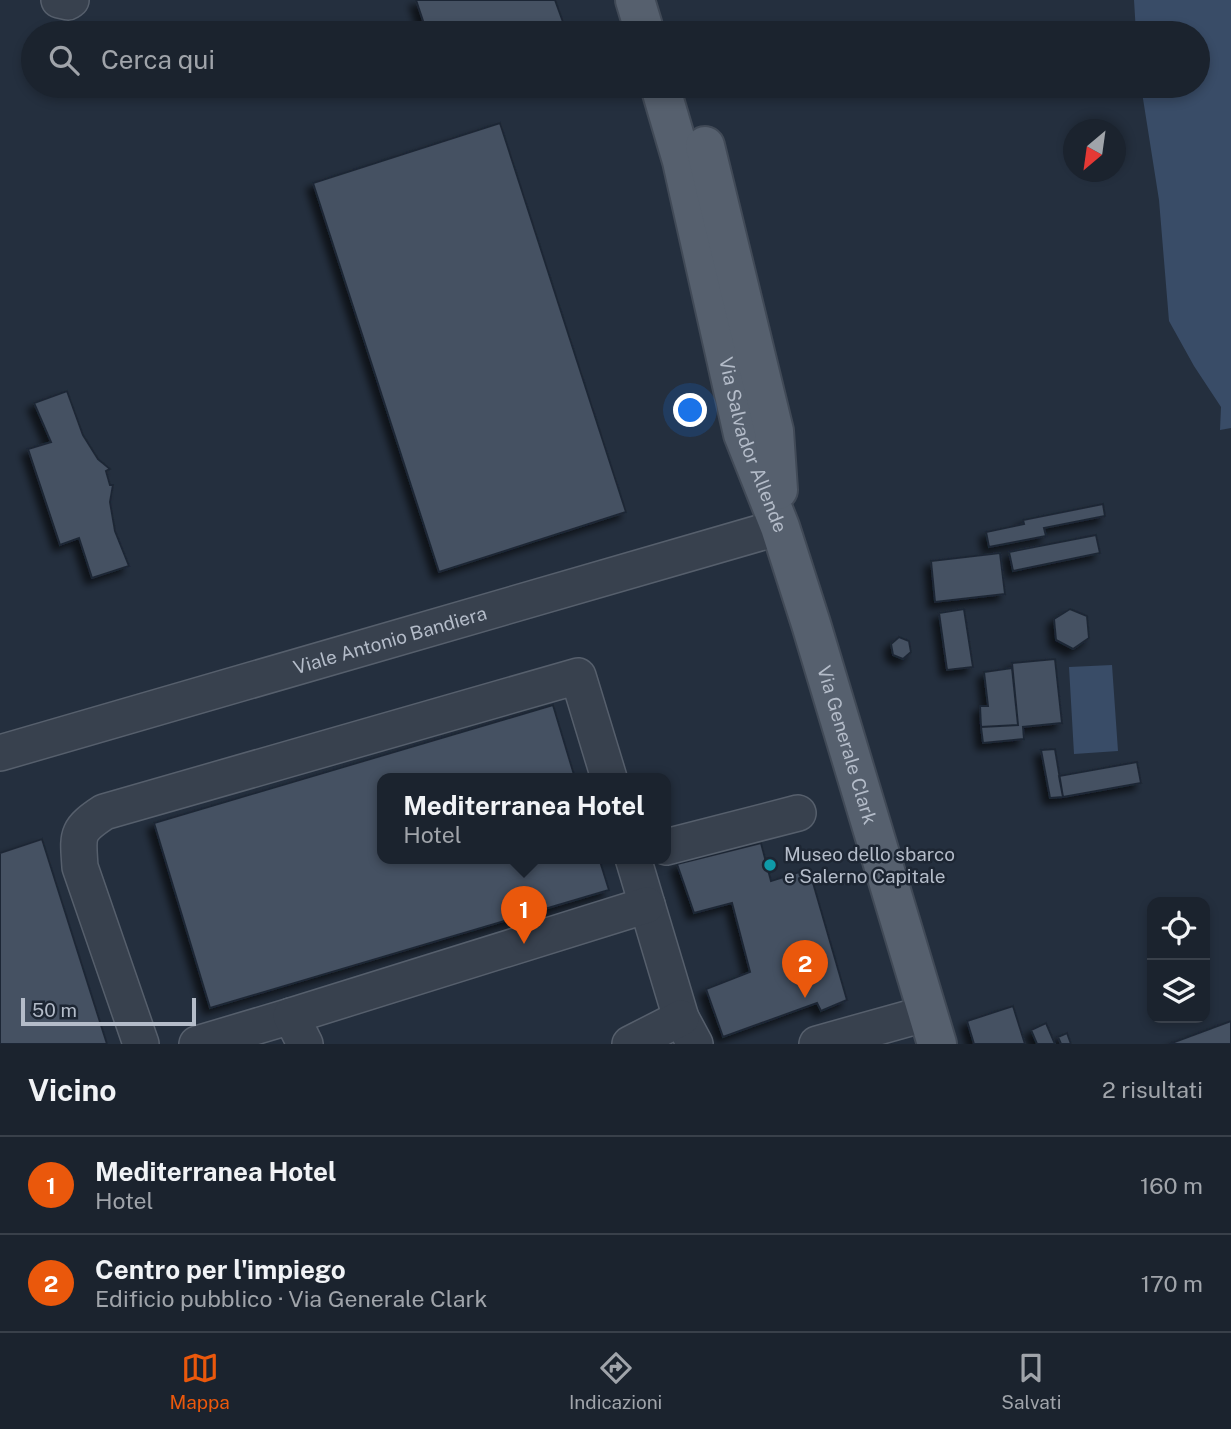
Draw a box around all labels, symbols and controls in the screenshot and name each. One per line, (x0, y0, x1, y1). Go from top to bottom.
search box (21, 21, 1210, 98)
icon: search (45, 41, 83, 79)
text: Cerca qui (101, 44, 215, 75)
north arrow (1063, 119, 1126, 182)
street label: Via Salvador Allende (715, 355, 792, 535)
your location (673, 393, 707, 427)
street label: Viale Antonio Bandiera (291, 602, 489, 678)
street label: Via Generale Clark (813, 663, 882, 827)
popup (377, 773, 671, 864)
text: Mediterranea Hotel (403, 790, 645, 821)
text: Hotel (403, 821, 462, 848)
place label: Museo dello sbarco e Salerno Capitale (784, 843, 955, 887)
marker: Museo dello sbarco e Salerno Capitale (762, 857, 778, 873)
pin: 1 (501, 886, 547, 944)
map controls (1147, 897, 1210, 1023)
button: locate (1147, 897, 1210, 960)
pin: 2 (782, 940, 828, 998)
button: layers (1147, 960, 1210, 1023)
scale bar (21, 995, 196, 1027)
text: 50 m (32, 999, 77, 1021)
text: Vicino (28, 1072, 117, 1108)
text: 2 risultati (1102, 1076, 1203, 1103)
text: Mediterranea Hotel (95, 1156, 337, 1187)
text: 1 (46, 1172, 56, 1199)
text: 160 m (1140, 1172, 1203, 1199)
text: Hotel (95, 1187, 154, 1214)
text: Centro per l'impiego (95, 1254, 346, 1285)
text: 2 (44, 1270, 58, 1297)
text: 170 m (1141, 1270, 1203, 1297)
text: Edificio pubblico · Via Generale Clark (95, 1285, 487, 1312)
tab: Mappa (170, 1349, 230, 1413)
tab: Indicazioni (569, 1349, 662, 1413)
tab: Salvati (1001, 1349, 1061, 1413)

